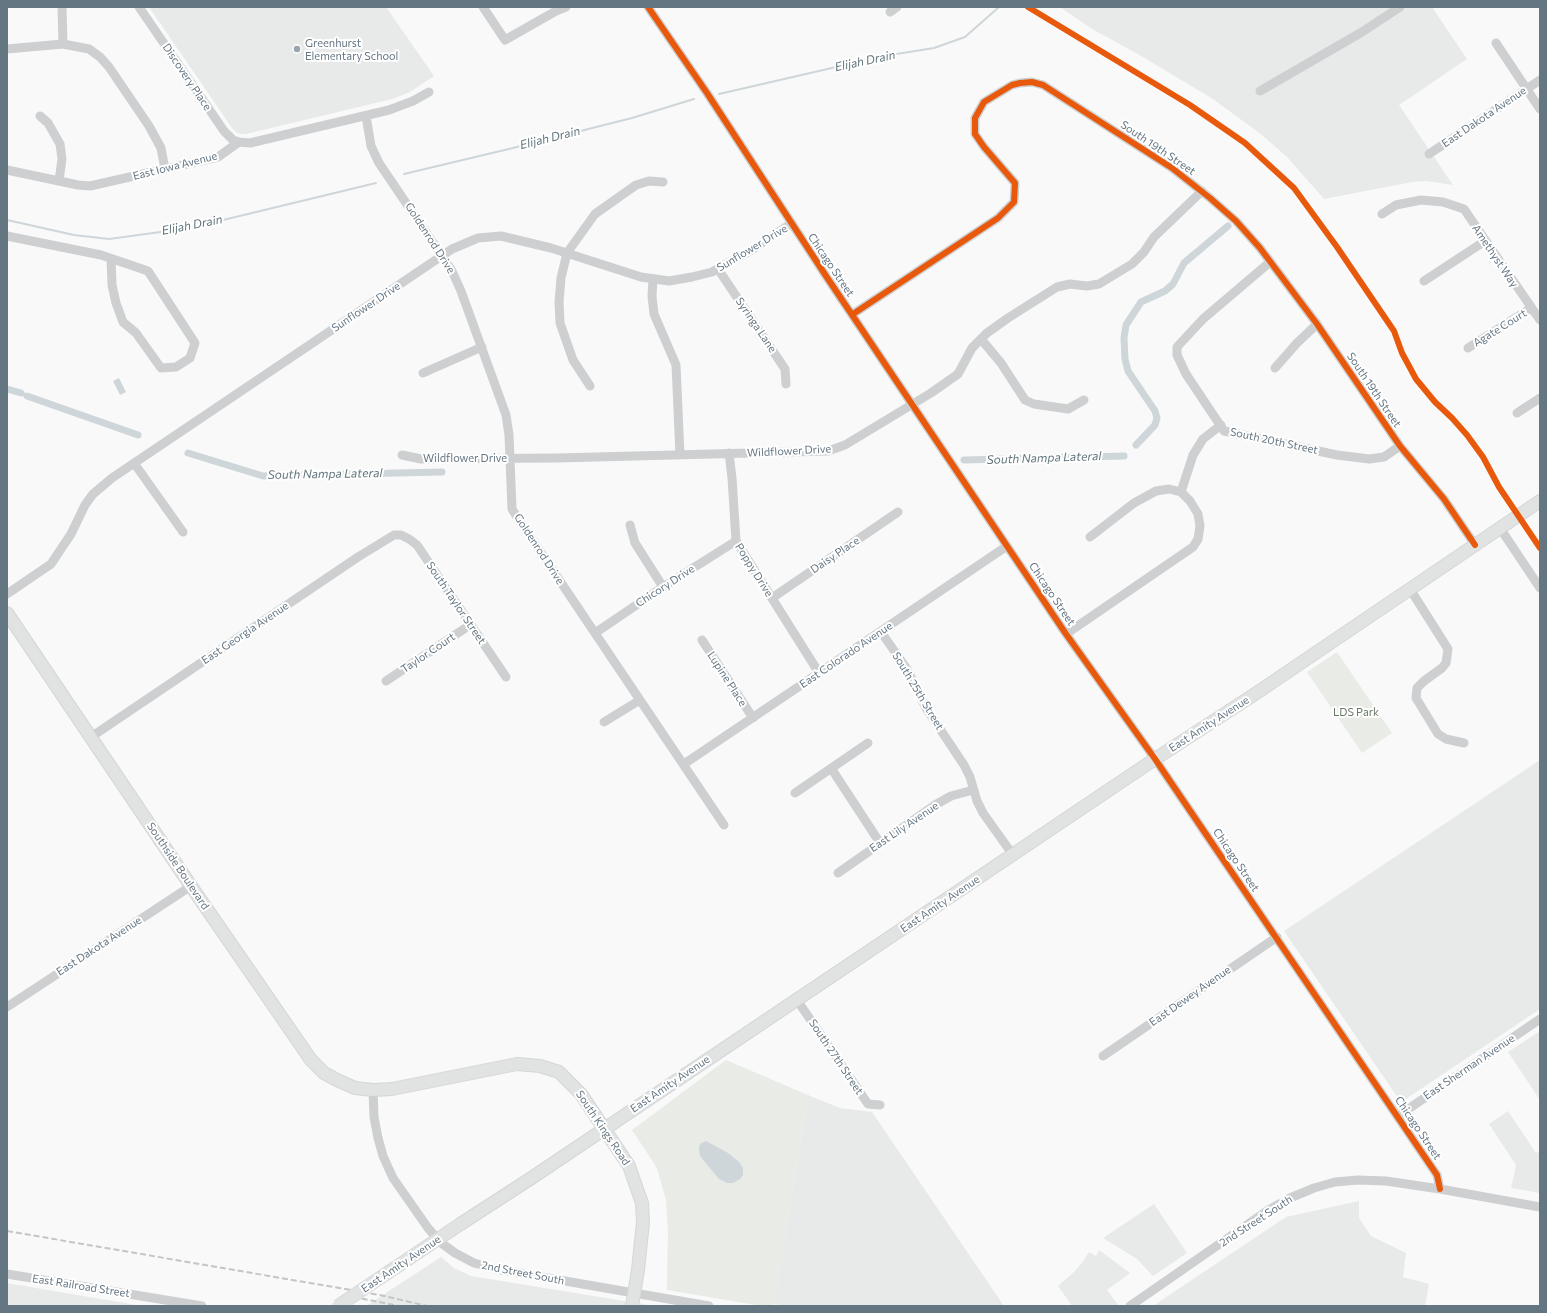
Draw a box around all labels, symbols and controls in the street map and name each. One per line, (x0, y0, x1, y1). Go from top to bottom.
place label: Greenhurst Elementary School (305, 36, 398, 62)
street label: Discovery Place (160, 41, 214, 113)
marker: Greenhurst Elementary School (292, 44, 302, 54)
water label: Elijah Drain (833, 48, 897, 74)
street label: East Dakota Avenue (1439, 84, 1529, 150)
street label: South 19th Street (1118, 118, 1198, 178)
water label: Elijah Drain (518, 124, 582, 152)
street label: East Iowa Avenue (131, 149, 219, 183)
street label: Goldenrod Drive (402, 200, 458, 276)
water label: Elijah Drain (160, 212, 224, 238)
street label: Sunflower Drive (714, 222, 790, 274)
street label: Amethyst Way (1469, 222, 1521, 290)
street label: Chicago Street (805, 231, 857, 299)
street label: Sunflower Drive (329, 279, 403, 335)
street label: Syringa Lane (733, 295, 779, 355)
street label: Agate Court (1471, 306, 1529, 350)
street label: South 19th Street (1344, 350, 1404, 430)
street label: South 20th Street (1229, 425, 1319, 457)
street label: Wildflower Drive (747, 442, 831, 460)
water label: South Nampa Lateral (986, 449, 1102, 467)
street label: Wildflower Drive (423, 451, 507, 465)
water label: South Nampa Lateral (267, 466, 383, 482)
street label: Goldenrod Drive (511, 511, 567, 587)
street label: Daisy Place (808, 534, 862, 576)
street label: Poppy Drive (732, 541, 776, 599)
street label: South Taylor Street (424, 559, 488, 647)
street label: Chicago Street (1026, 560, 1078, 628)
street label: Chicory Drive (633, 562, 697, 610)
street label: East Georgia Avenue (199, 599, 291, 667)
street label: East Colorado Avenue (797, 619, 895, 691)
street label: Taylor Court (398, 630, 458, 676)
street label: Lupine Place (704, 649, 750, 709)
street label: South 25th Street (890, 650, 946, 732)
street label: East Amity Avenue (1166, 693, 1252, 755)
park label: LDS Park (1333, 705, 1379, 719)
street label: East Lily Avenue (867, 799, 941, 855)
street label: Southside Boulevard (144, 820, 212, 912)
street label: Chicago Street (1210, 826, 1262, 894)
street label: East Amity Avenue (898, 873, 982, 935)
street label: East Dakota Avenue (54, 914, 144, 978)
street label: East Dewey Avenue (1147, 963, 1233, 1029)
street label: South 27th Street (806, 1017, 866, 1097)
street label: East Sherman Avenue (1421, 1032, 1517, 1102)
street label: East Amity Avenue (628, 1053, 712, 1115)
street label: South Kings Road (573, 1088, 633, 1168)
street label: Chicago Street (1392, 1094, 1444, 1162)
street label: 2nd Street South (1217, 1193, 1295, 1249)
street label: East Amity Avenue (359, 1233, 443, 1295)
street label: 2nd Street South (480, 1259, 566, 1287)
street label: East Railroad Street (31, 1272, 131, 1300)

